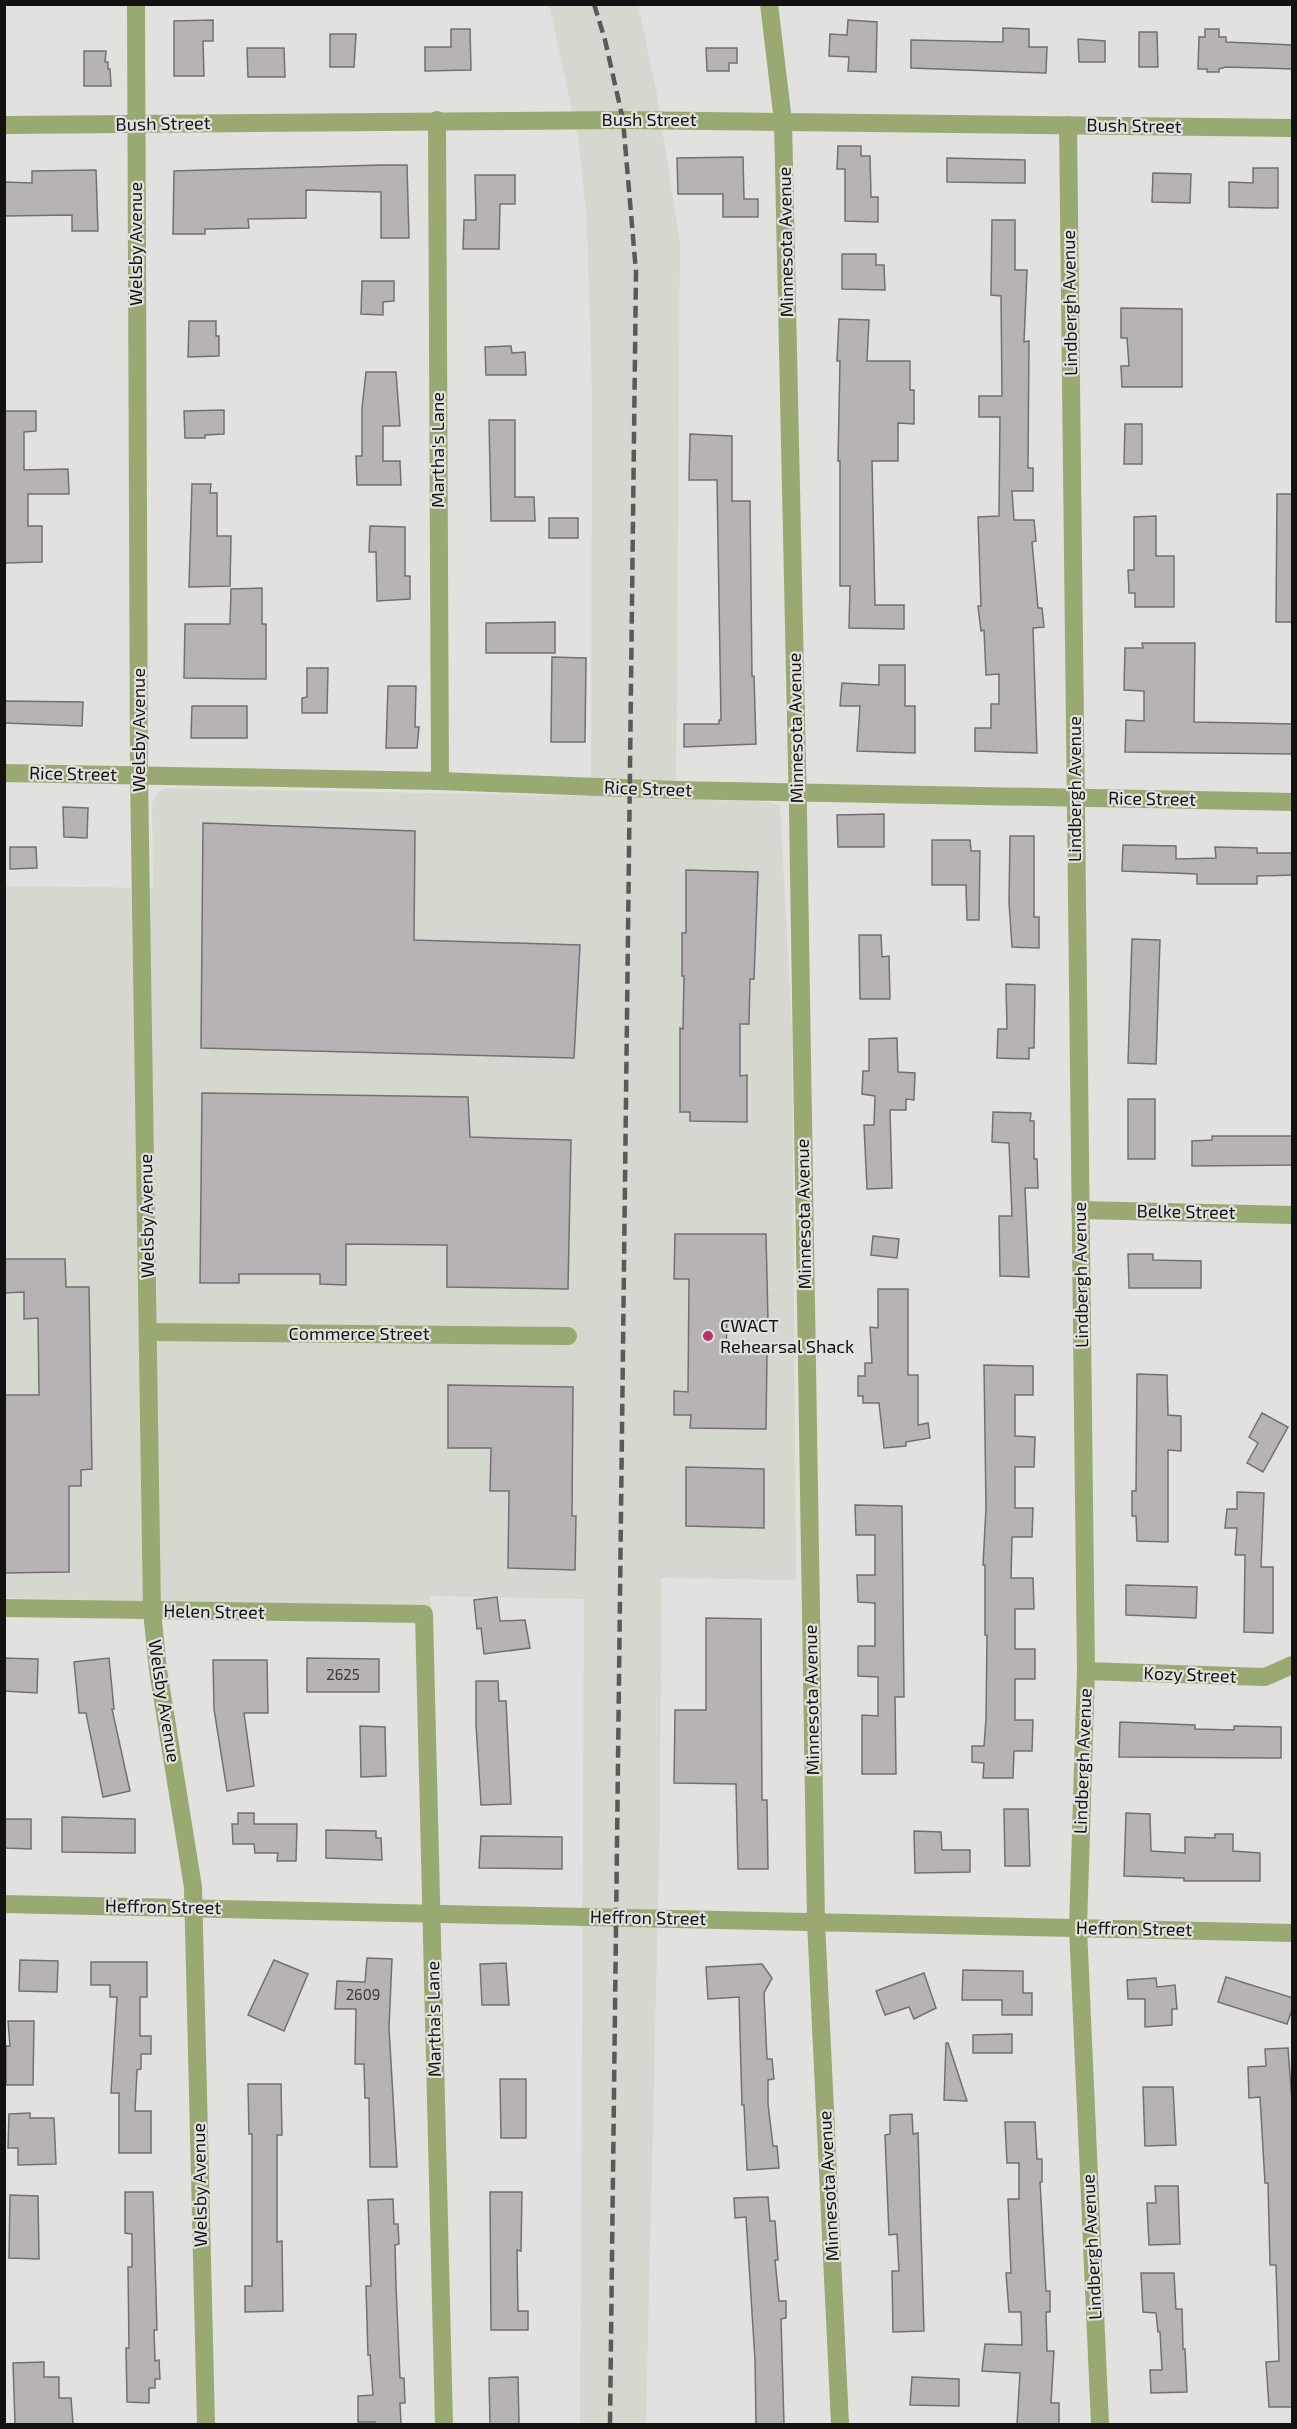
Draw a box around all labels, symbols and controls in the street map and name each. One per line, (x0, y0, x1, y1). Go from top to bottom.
street label: Bush Street (601, 108, 697, 130)
street label: Bush Street (115, 111, 211, 135)
street label: Bush Street (1086, 113, 1182, 137)
street label: Minnesota Avenue (773, 166, 797, 318)
street label: Welsby Avenue (124, 182, 146, 306)
street label: Lindbergh Avenue (1057, 230, 1081, 376)
street label: Martha's Lane (426, 392, 448, 508)
street label: Minnesota Avenue (783, 652, 807, 804)
street label: Welsby Avenue (127, 668, 149, 792)
street label: Lindbergh Avenue (1063, 716, 1085, 862)
street label: Rice Street (29, 761, 117, 785)
street label: Rice Street (604, 775, 693, 801)
street label: Rice Street (1108, 786, 1196, 810)
street label: Minnesota Avenue (791, 1138, 815, 1290)
street label: Welsby Avenue (134, 1154, 158, 1278)
street label: Belke Street (1136, 1199, 1236, 1223)
street label: Lindbergh Avenue (1068, 1202, 1092, 1348)
place label: CWACT Rehearsal Shack (720, 1314, 854, 1357)
street label: Commerce Street (288, 1322, 430, 1344)
marker: CWACT Rehearsal Shack (701, 1329, 715, 1343)
street label: Helen Street (163, 1599, 265, 1623)
street label: Minnesota Avenue (799, 1624, 823, 1776)
street label: Welsby Avenue (144, 1638, 186, 1764)
street label: Kozy Street (1143, 1661, 1237, 1687)
house number: 2625 (326, 1665, 360, 1683)
street label: Lindbergh Avenue (1068, 1688, 1096, 1834)
street label: Heffron Street (105, 1894, 221, 1918)
street label: Heffron Street (590, 1905, 706, 1929)
street label: Heffron Street (1076, 1916, 1192, 1940)
street label: Martha's Lane (421, 1961, 445, 2077)
house number: 2609 (346, 1985, 380, 2003)
street label: Minnesota Avenue (813, 2110, 843, 2262)
street label: Welsby Avenue (187, 2123, 211, 2247)
street label: Lindbergh Avenue (1076, 2174, 1106, 2321)

